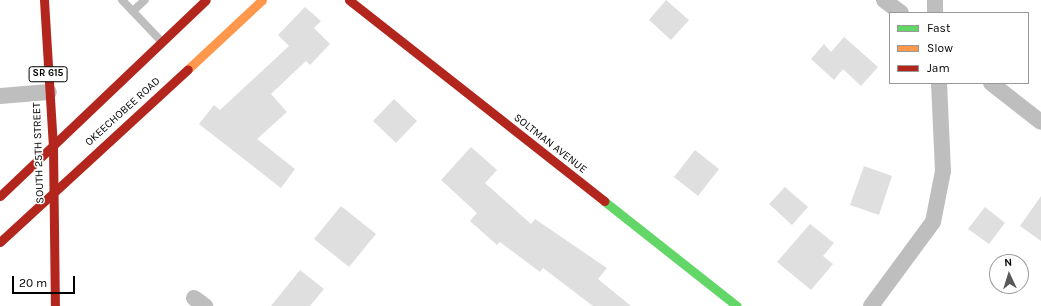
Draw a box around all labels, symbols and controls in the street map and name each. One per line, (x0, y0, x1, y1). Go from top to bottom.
legend (889, 12, 1029, 84)
text: Fast (927, 21, 950, 35)
text: Slow (927, 41, 953, 55)
text: Jam (927, 61, 950, 75)
road number: SR 615 (28, 66, 68, 82)
street label: OKEECHOBEE ROAD (83, 75, 163, 149)
street label: SOUTH 25TH STREET (31, 102, 47, 204)
street label: SOLTMAN AVENUE (511, 111, 589, 177)
north arrow (989, 254, 1029, 294)
text: N (1004, 256, 1013, 269)
scale bar (14, 268, 77, 294)
text: 20 m (19, 276, 47, 290)

